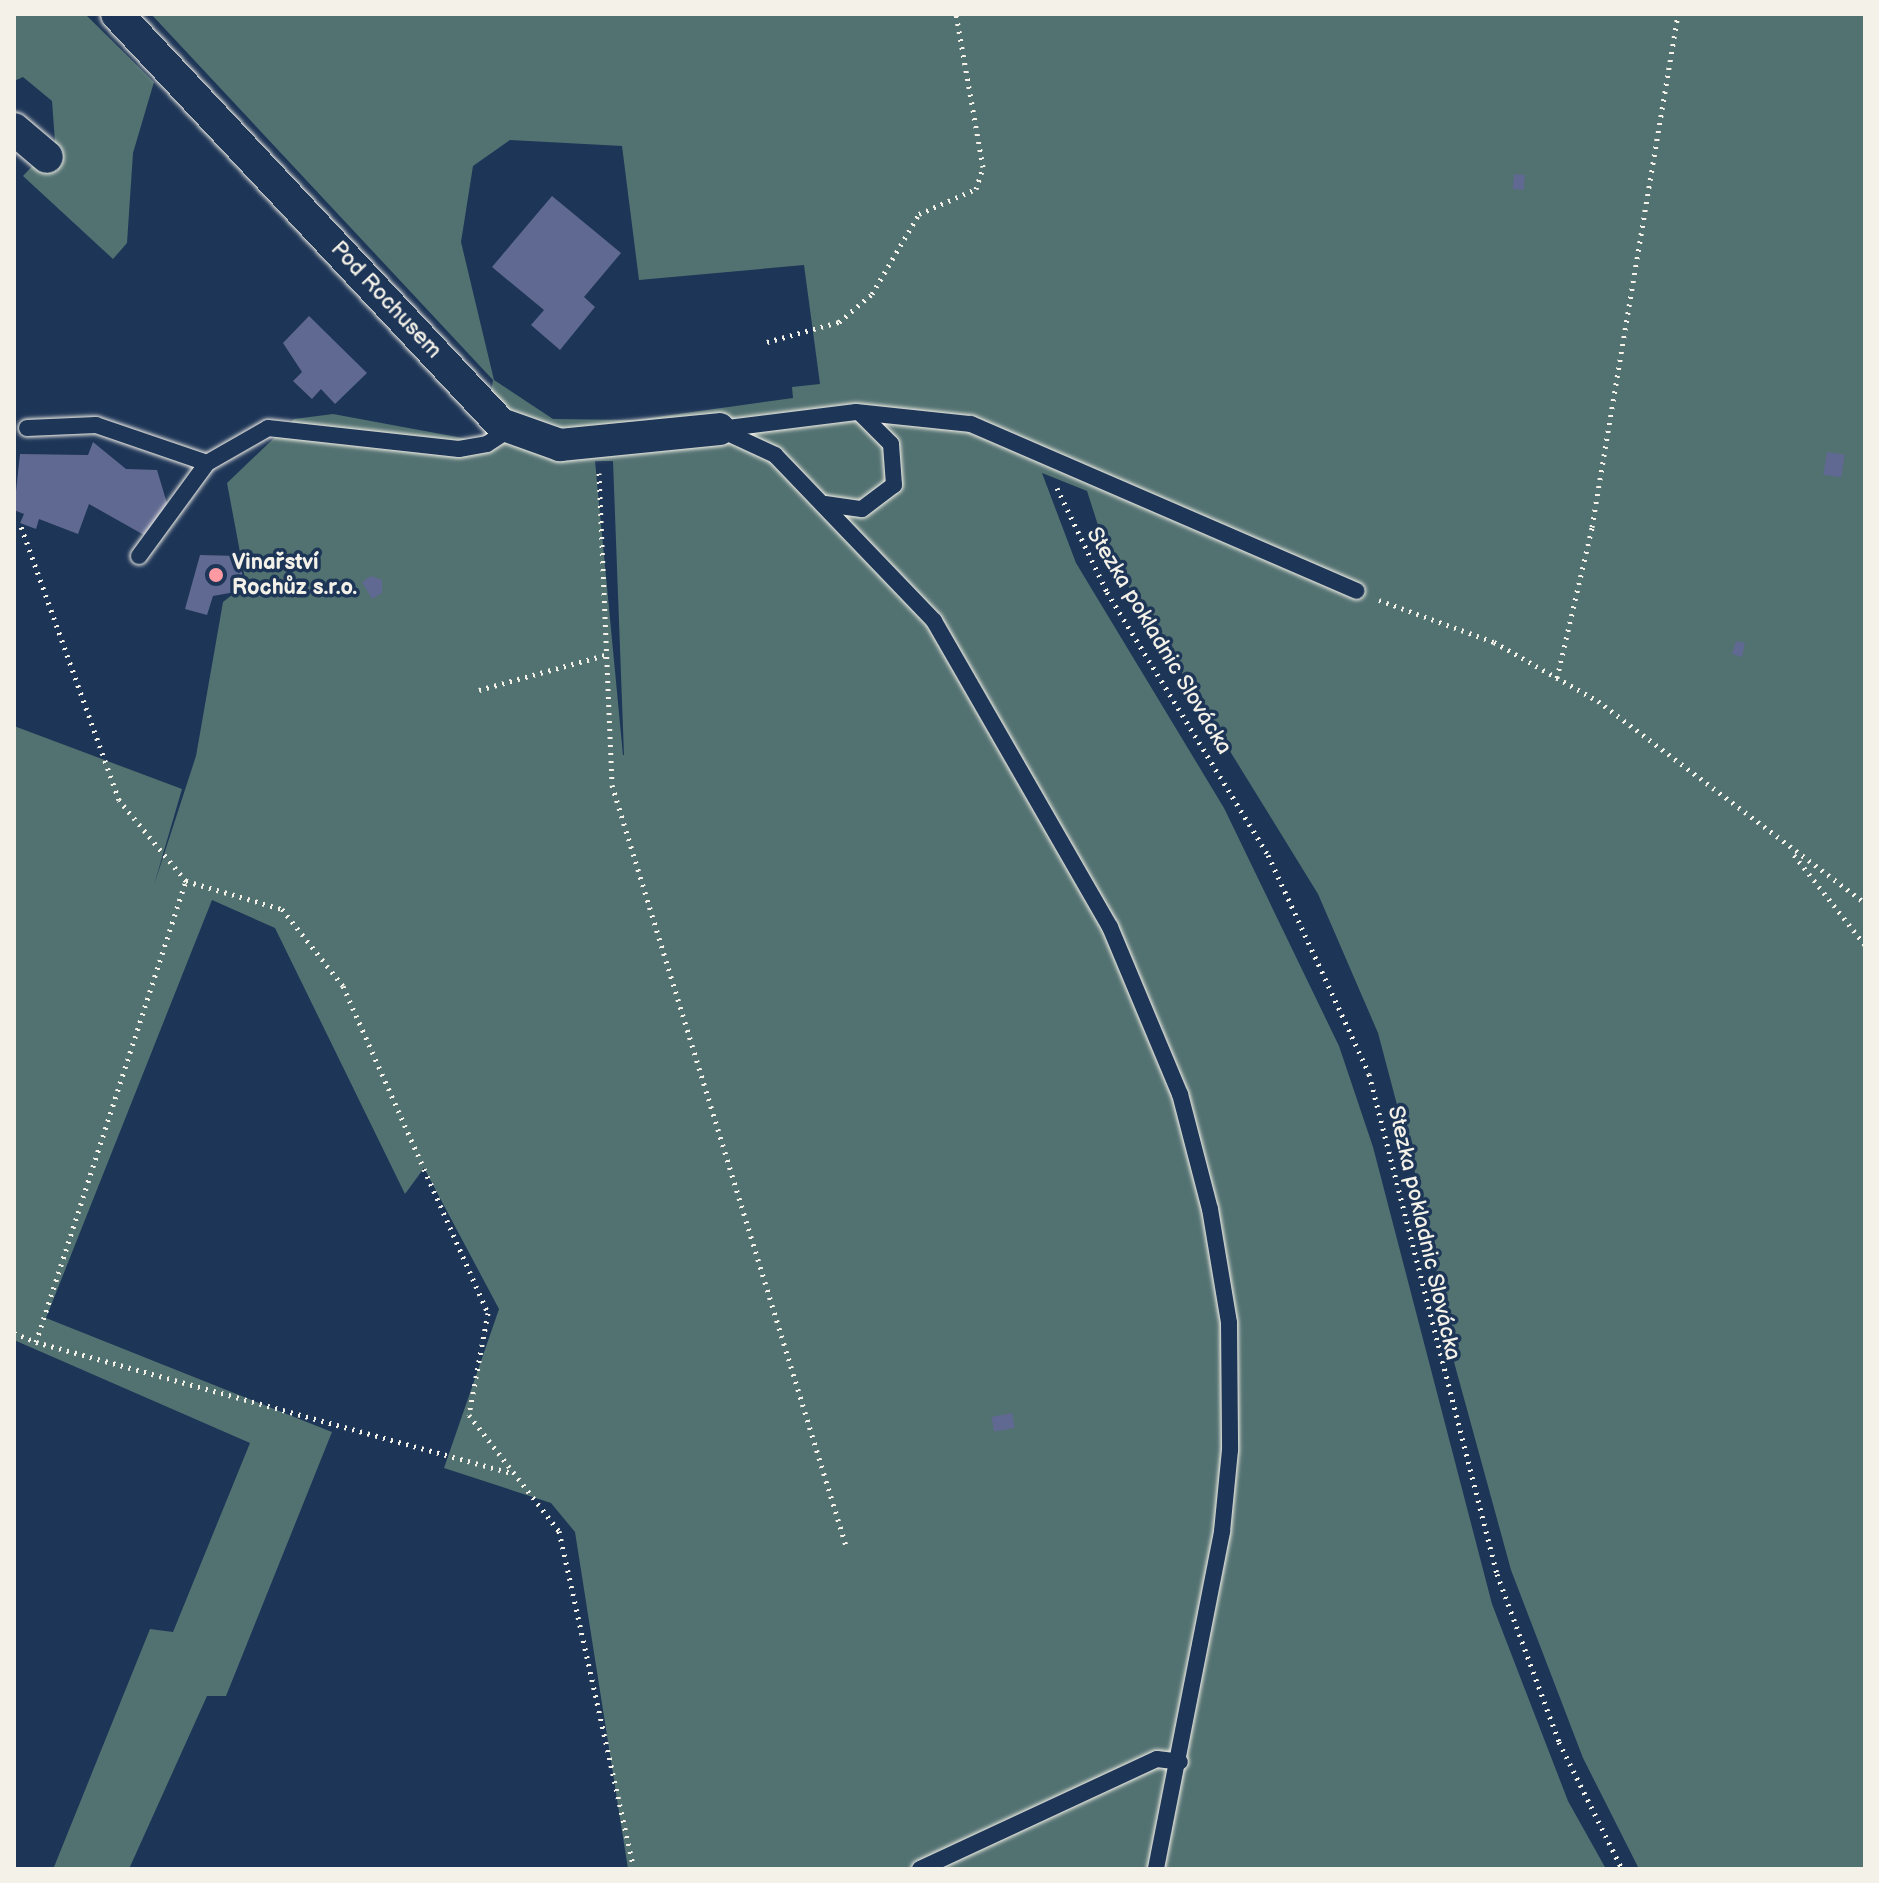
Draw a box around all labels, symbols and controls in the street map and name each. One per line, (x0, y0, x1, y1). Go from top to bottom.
street label: Pod Rochusem (325, 236, 447, 364)
street label: Stezka pokladnic Slovácka (1081, 523, 1237, 759)
place label: Vinařství Rochůz s.r.o. (232, 549, 357, 600)
marker: Vinařství Rochůz s.r.o. (207, 566, 225, 584)
street label: Stezka pokladnic Slovácka (1382, 1103, 1466, 1363)

